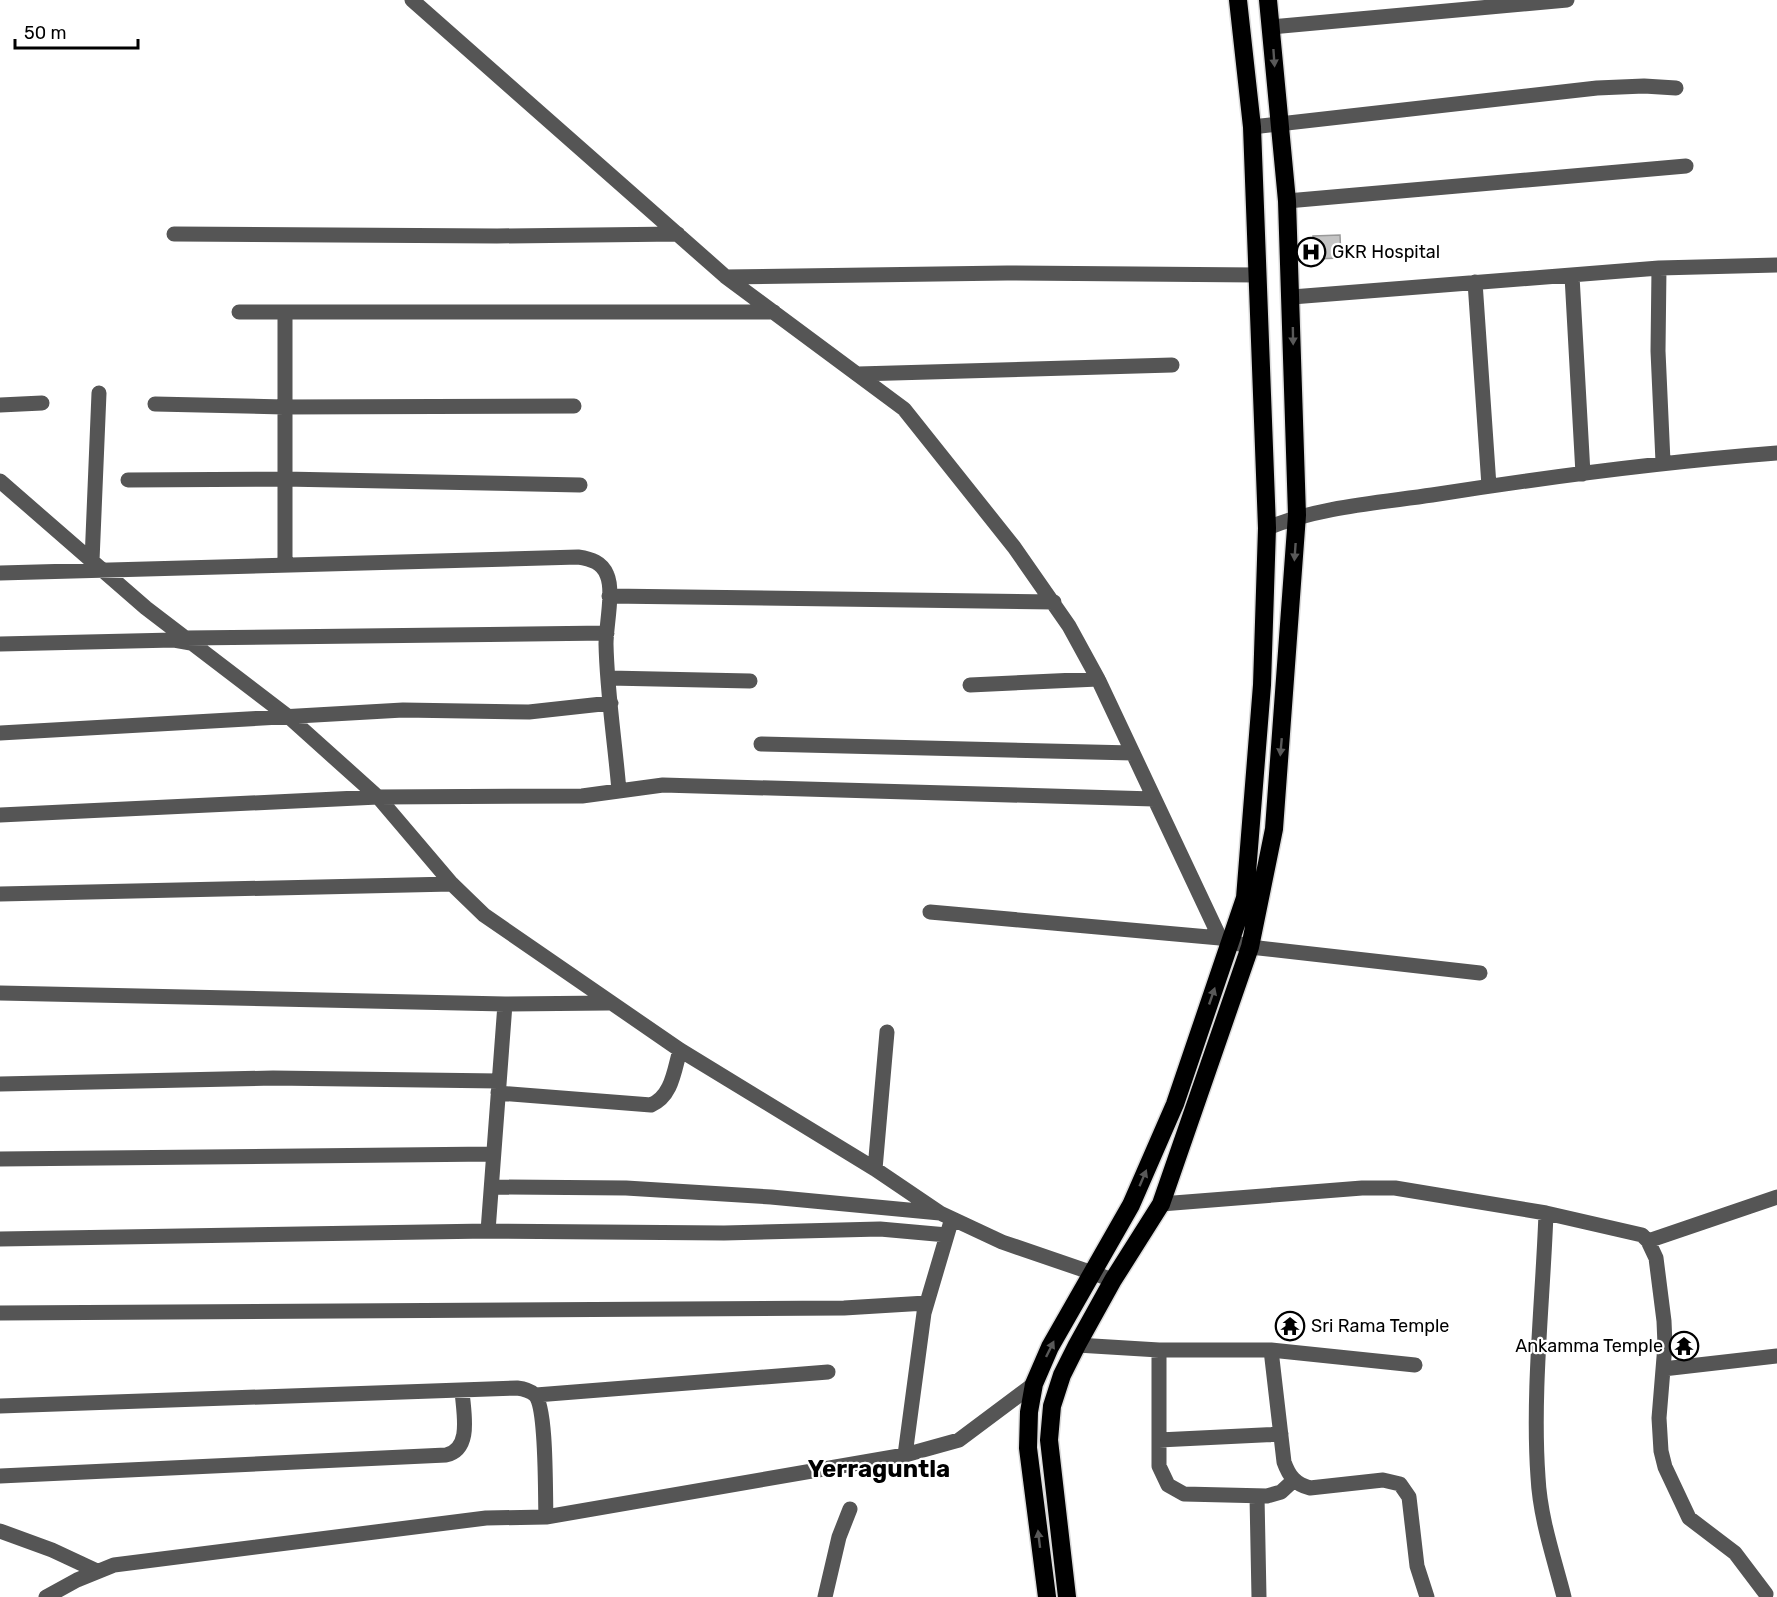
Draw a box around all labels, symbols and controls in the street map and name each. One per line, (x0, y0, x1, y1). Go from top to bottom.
scale bar (15, 12, 138, 50)
text: 50 m (24, 22, 67, 44)
one-way arrow (1269, 49, 1279, 68)
hospital icon: GKR Hospital (1295, 236, 1327, 268)
place label: GKR Hospital (1332, 241, 1440, 263)
one-way arrow (1288, 327, 1298, 346)
one-way arrow (1290, 543, 1299, 562)
one-way arrow (1276, 737, 1286, 756)
one-way arrow (1208, 987, 1218, 1005)
one-way arrow (1138, 1168, 1148, 1186)
temple icon: Sri Rama Temple (1274, 1310, 1306, 1342)
place label: Sri Rama Temple (1311, 1315, 1449, 1337)
temple icon: Ankamma Temple (1668, 1330, 1700, 1362)
place label: Ankamma Temple (1515, 1335, 1663, 1357)
one-way arrow (1045, 1340, 1054, 1357)
district label: Yerraguntla (808, 1455, 950, 1483)
one-way arrow (1034, 1530, 1043, 1549)

